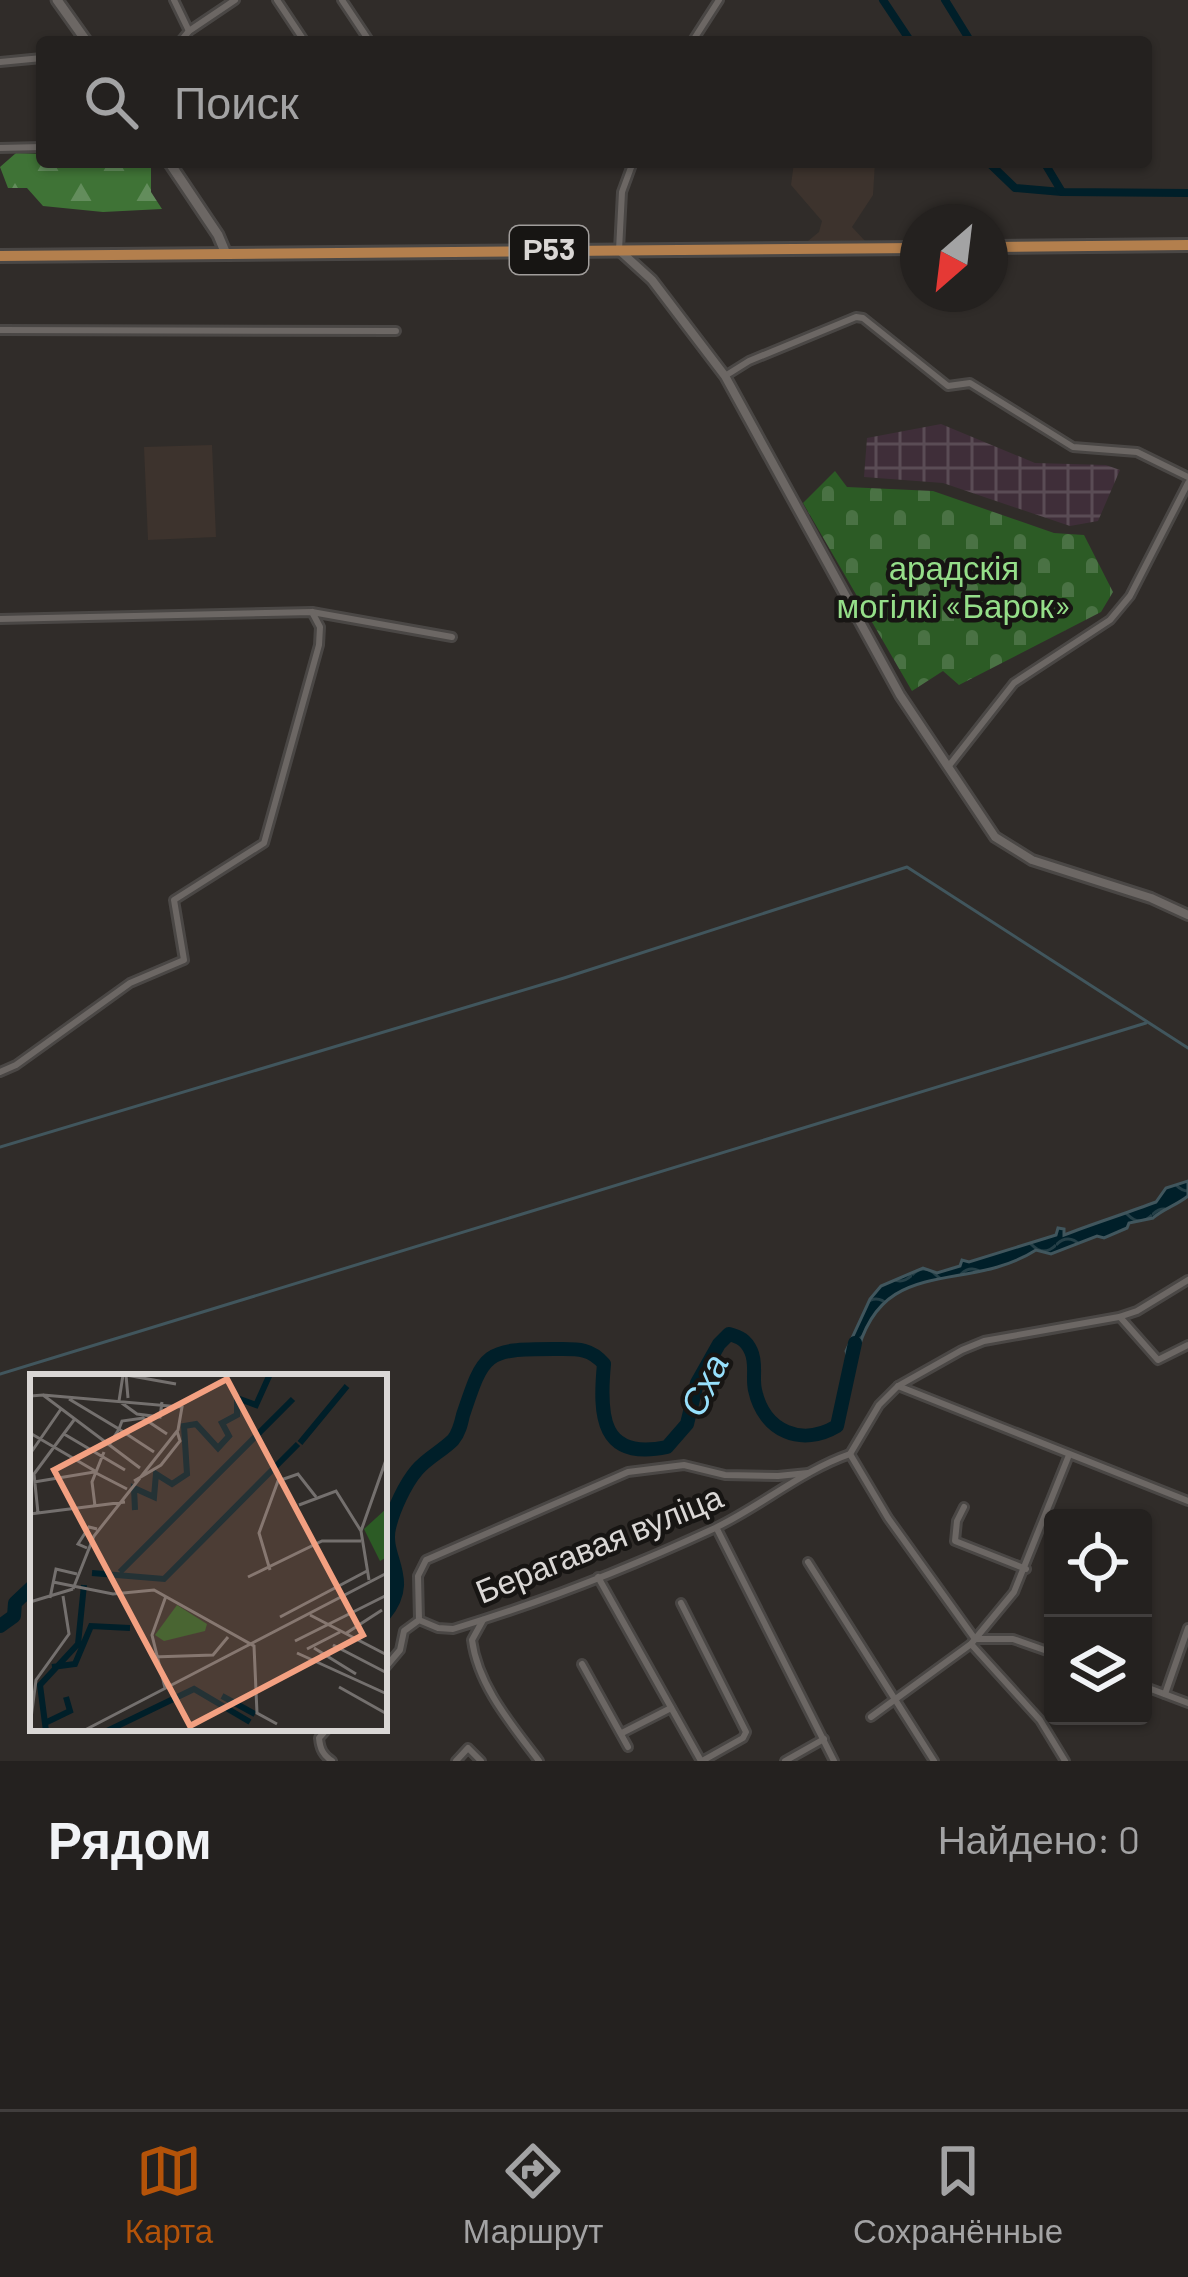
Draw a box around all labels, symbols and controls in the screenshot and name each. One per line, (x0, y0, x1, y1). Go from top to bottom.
search box (36, 36, 1152, 168)
icon: search (78, 69, 144, 135)
text: Поиск (174, 74, 299, 128)
north arrow (900, 204, 1008, 312)
road number: Р53 (510, 226, 588, 274)
park label: арадскія могілкі «Барок» (837, 547, 1071, 625)
water label: Сха (669, 1346, 736, 1422)
inset map (30, 1374, 387, 1731)
street label: Берагавая вуліца (469, 1475, 729, 1611)
map controls (1044, 1509, 1152, 1725)
button: locate (1044, 1509, 1152, 1617)
button: layers (1044, 1617, 1152, 1725)
text: Рядом (48, 1808, 212, 1869)
text: Найдено: 0 (938, 1815, 1140, 1862)
tab: Карта (125, 2138, 213, 2251)
tab: Маршрут (463, 2138, 603, 2251)
tab: Сохранённые (853, 2138, 1063, 2251)

